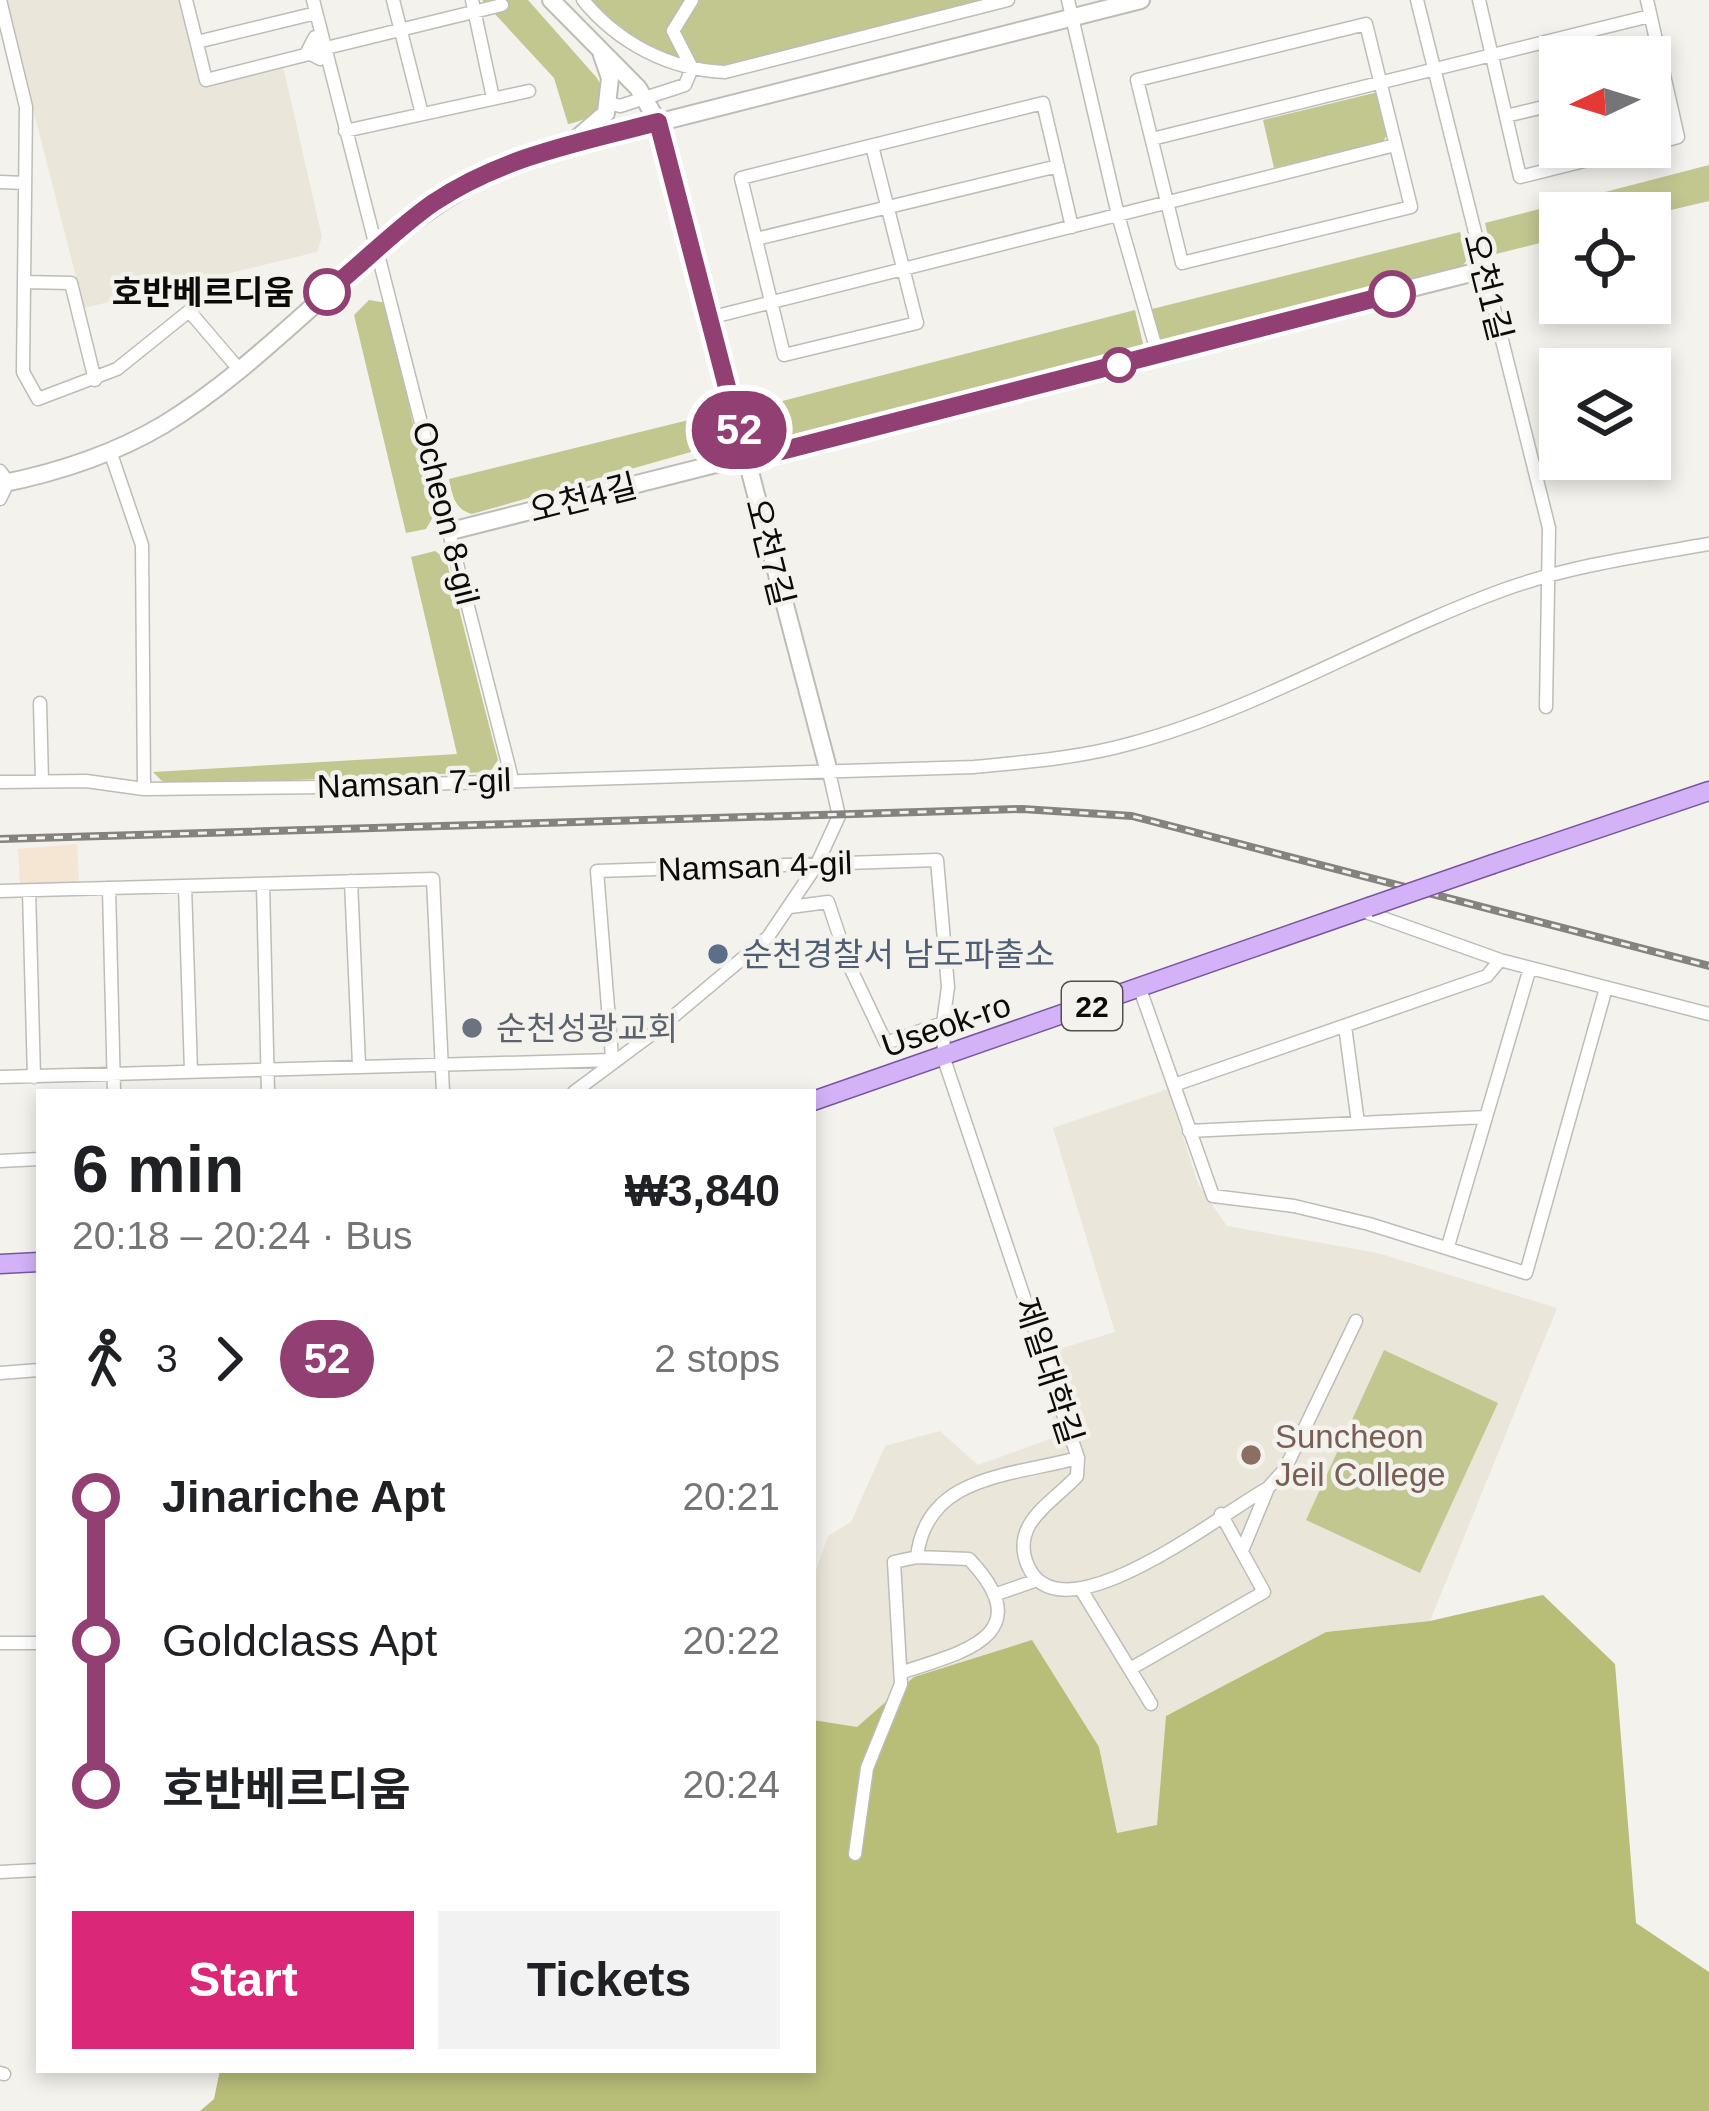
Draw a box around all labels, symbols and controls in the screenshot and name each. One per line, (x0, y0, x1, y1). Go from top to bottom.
north arrow (1539, 36, 1671, 168)
map controls (1539, 36, 1671, 480)
button: locate (1539, 192, 1671, 324)
street label: 오천1길 (1457, 229, 1519, 345)
marker: 호반베르디움 (305, 270, 349, 314)
unlabelled marker (1370, 272, 1414, 316)
place label: 호반베르디움 (112, 274, 294, 311)
button: layers (1539, 348, 1671, 480)
unlabelled marker (1103, 349, 1135, 381)
line badge: 52 (685, 391, 793, 469)
text: 52 (716, 406, 762, 453)
street label: Ocheon 8-gil (405, 418, 487, 608)
street label: 오천4길 (525, 467, 641, 529)
street label: 오천7길 (739, 494, 801, 610)
street label: Namsan 7-gil (316, 761, 512, 805)
street label: Namsan 4-gil (657, 844, 853, 888)
place label: 순천경찰서 남도파출소 (742, 936, 1055, 973)
marker: 순천경찰서 남도파출소 (705, 941, 731, 967)
road number: 22 (1062, 982, 1122, 1030)
street label: Useok-ro (877, 986, 1015, 1064)
place label: 순천성광교회 (496, 1010, 678, 1047)
marker: 순천성광교회 (459, 1015, 485, 1041)
text: 6 min (72, 1132, 244, 1206)
text: ₩3,840 (625, 1165, 780, 1216)
text: 20:18 – 20:24 · Bus (72, 1214, 412, 1257)
street label: 제일대학길 (1008, 1293, 1090, 1449)
icon: walk (72, 1326, 138, 1392)
icon: forward (196, 1326, 262, 1392)
text: 52 (304, 1335, 350, 1382)
text: 3 (156, 1337, 178, 1380)
text: 2 stops (654, 1337, 780, 1380)
place label: Suncheon Jeil College (1275, 1418, 1446, 1493)
marker: Suncheon Jeil College (1238, 1442, 1264, 1468)
text: Jinariche Apt (162, 1471, 445, 1522)
text: 20:21 (682, 1475, 780, 1518)
text: Goldclass Apt (162, 1615, 437, 1666)
text: 20:22 (682, 1619, 780, 1662)
text: 20:24 (682, 1763, 780, 1806)
text: 호반베르디움 (162, 1764, 410, 1815)
button: Start (72, 1911, 414, 2049)
button: Tickets (438, 1911, 780, 2049)

